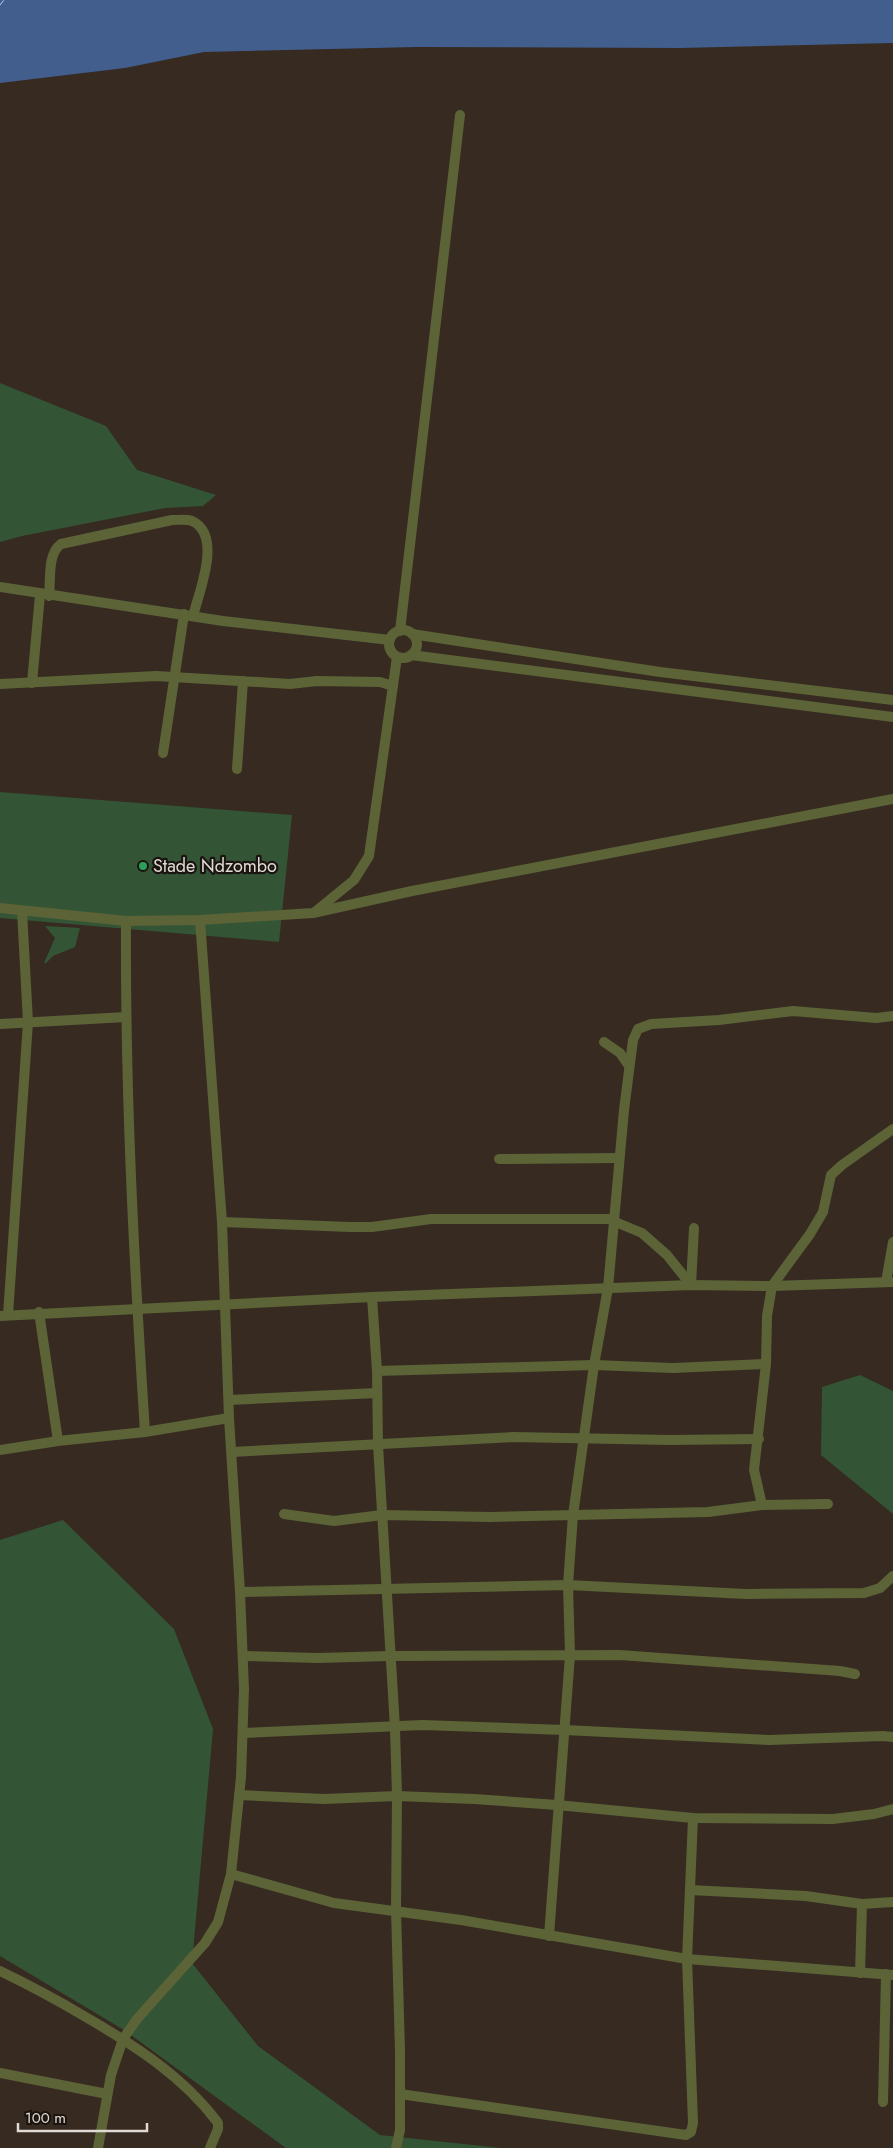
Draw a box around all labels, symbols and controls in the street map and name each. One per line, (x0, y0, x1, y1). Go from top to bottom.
place label: Stade Ndzombo (153, 853, 277, 879)
marker: Stade Ndzombo (137, 860, 149, 872)
scale bar (18, 2100, 146, 2132)
text: 100 m (25, 2107, 66, 2129)

